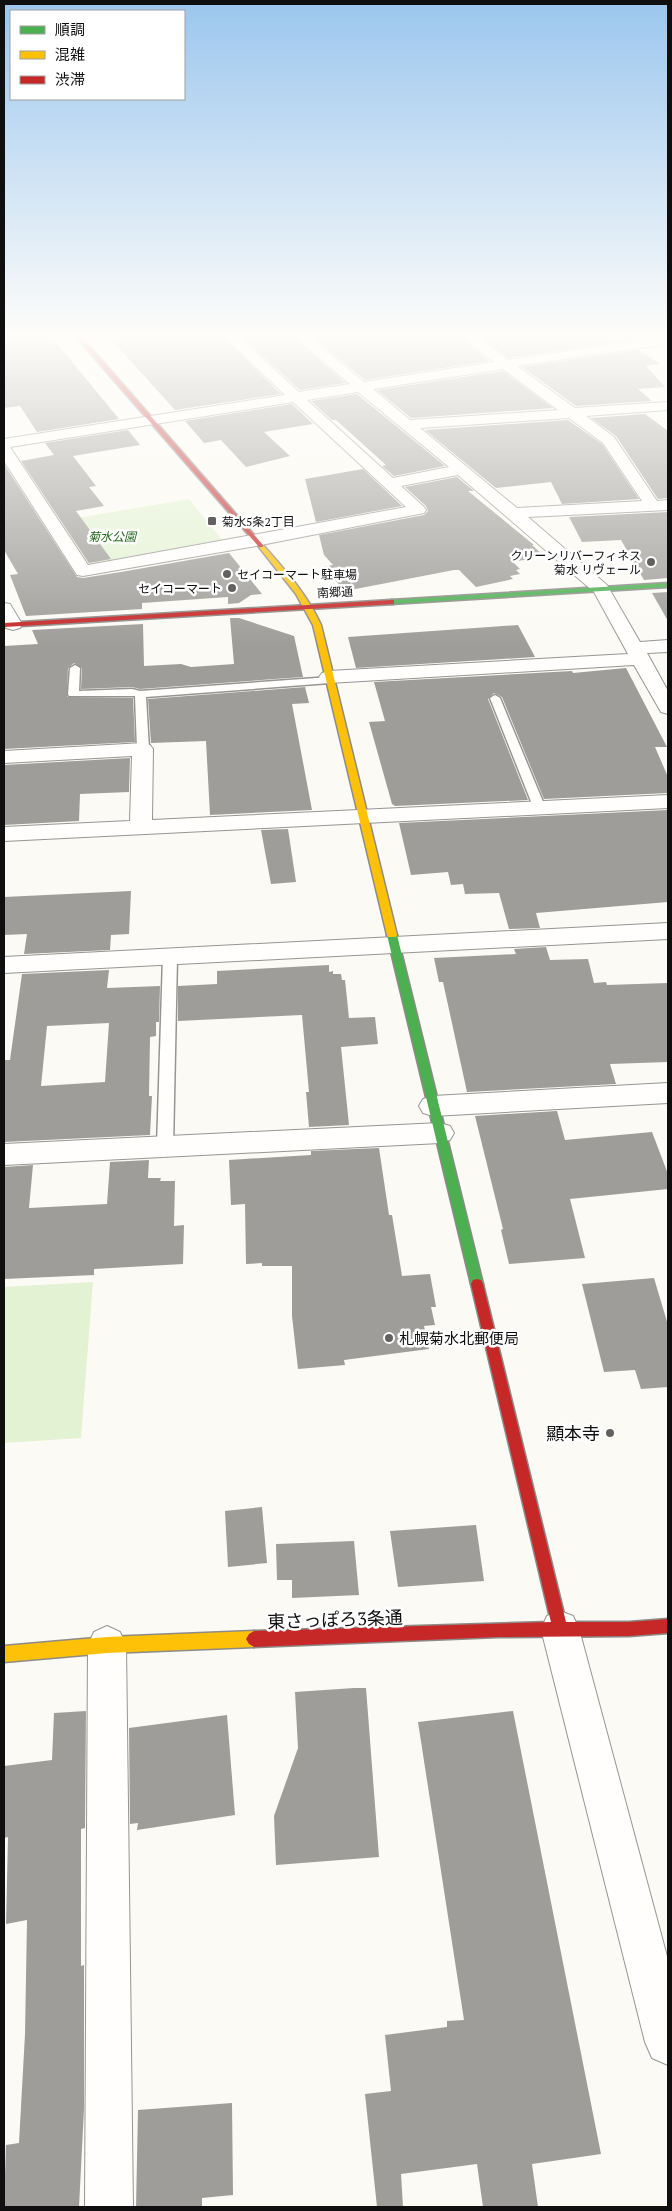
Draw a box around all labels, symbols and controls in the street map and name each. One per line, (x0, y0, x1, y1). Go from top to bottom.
legend (10, 10, 185, 100)
text: 順調 (55, 19, 85, 39)
text: 混雑 (55, 44, 85, 64)
text: 渋滞 (55, 69, 85, 89)
place label: 菊水5条2丁目 (222, 514, 295, 529)
marker: 菊水5条2丁目 (206, 515, 218, 527)
park label: 菊水公園 (88, 529, 138, 544)
place label: クリーンリバーフィネス 菊水 リヴェール (511, 548, 641, 577)
marker: クリーンリバーフィネス 菊水 リヴェール (645, 556, 657, 568)
place label: セイコーマート駐車場 (237, 567, 357, 582)
marker: セイコーマート駐車場 (221, 568, 233, 580)
place label: セイコーマート (138, 581, 222, 596)
marker: セイコーマート (226, 582, 238, 594)
street label: 南郷通 (317, 584, 353, 600)
place label: 札幌菊水北郵便局 (399, 1328, 519, 1348)
marker: 札幌菊水北郵便局 (383, 1332, 395, 1344)
place label: 顯本寺 (546, 1421, 600, 1445)
marker: 顯本寺 (604, 1427, 616, 1439)
street label: 東さっぽろ3条通 (267, 1605, 403, 1633)

